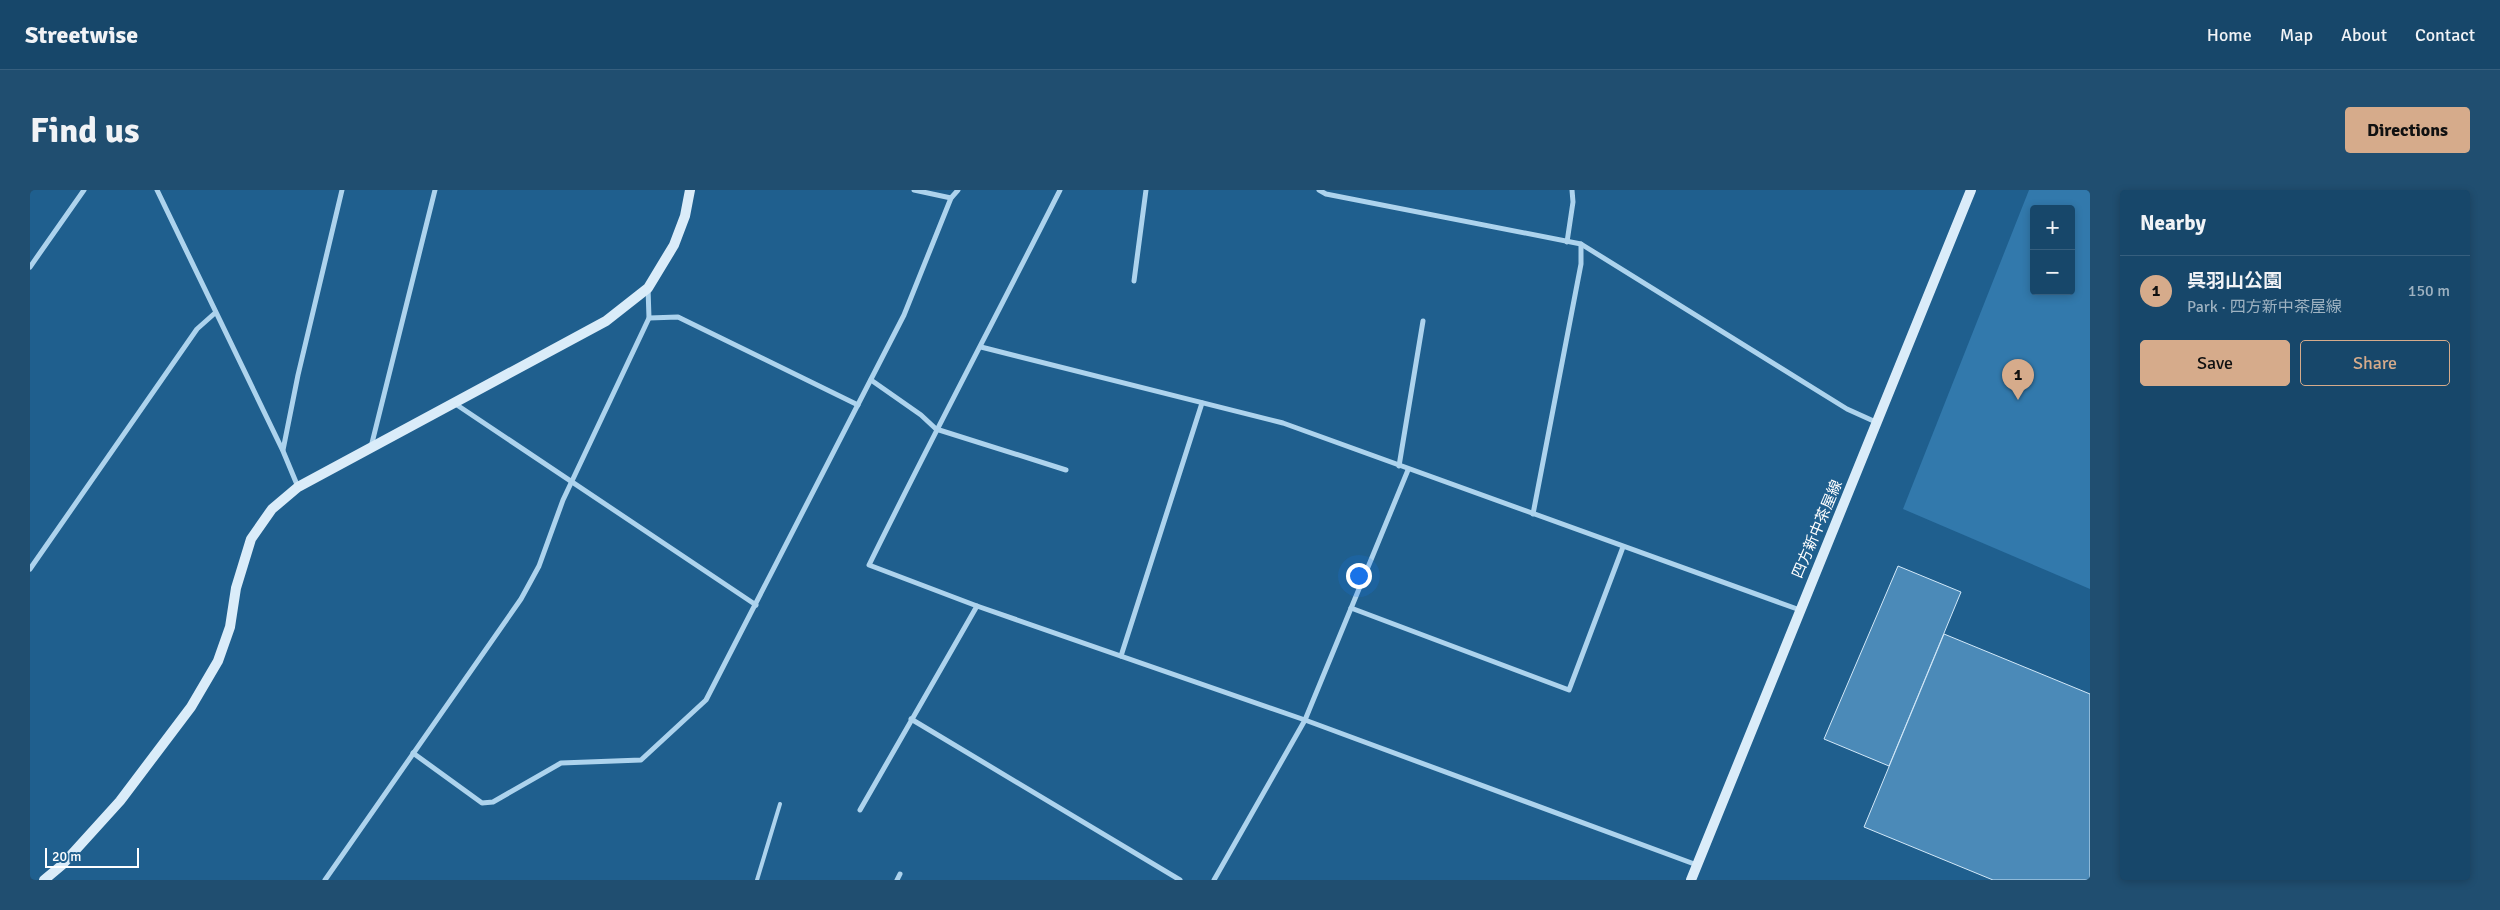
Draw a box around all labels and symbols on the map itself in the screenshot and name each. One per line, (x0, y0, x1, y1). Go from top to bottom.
pin: 1 (2002, 359, 2034, 400)
street label: 四方新中茶屋線 (1788, 477, 1846, 581)
your location (1346, 563, 1372, 589)
scale bar (45, 845, 139, 868)

